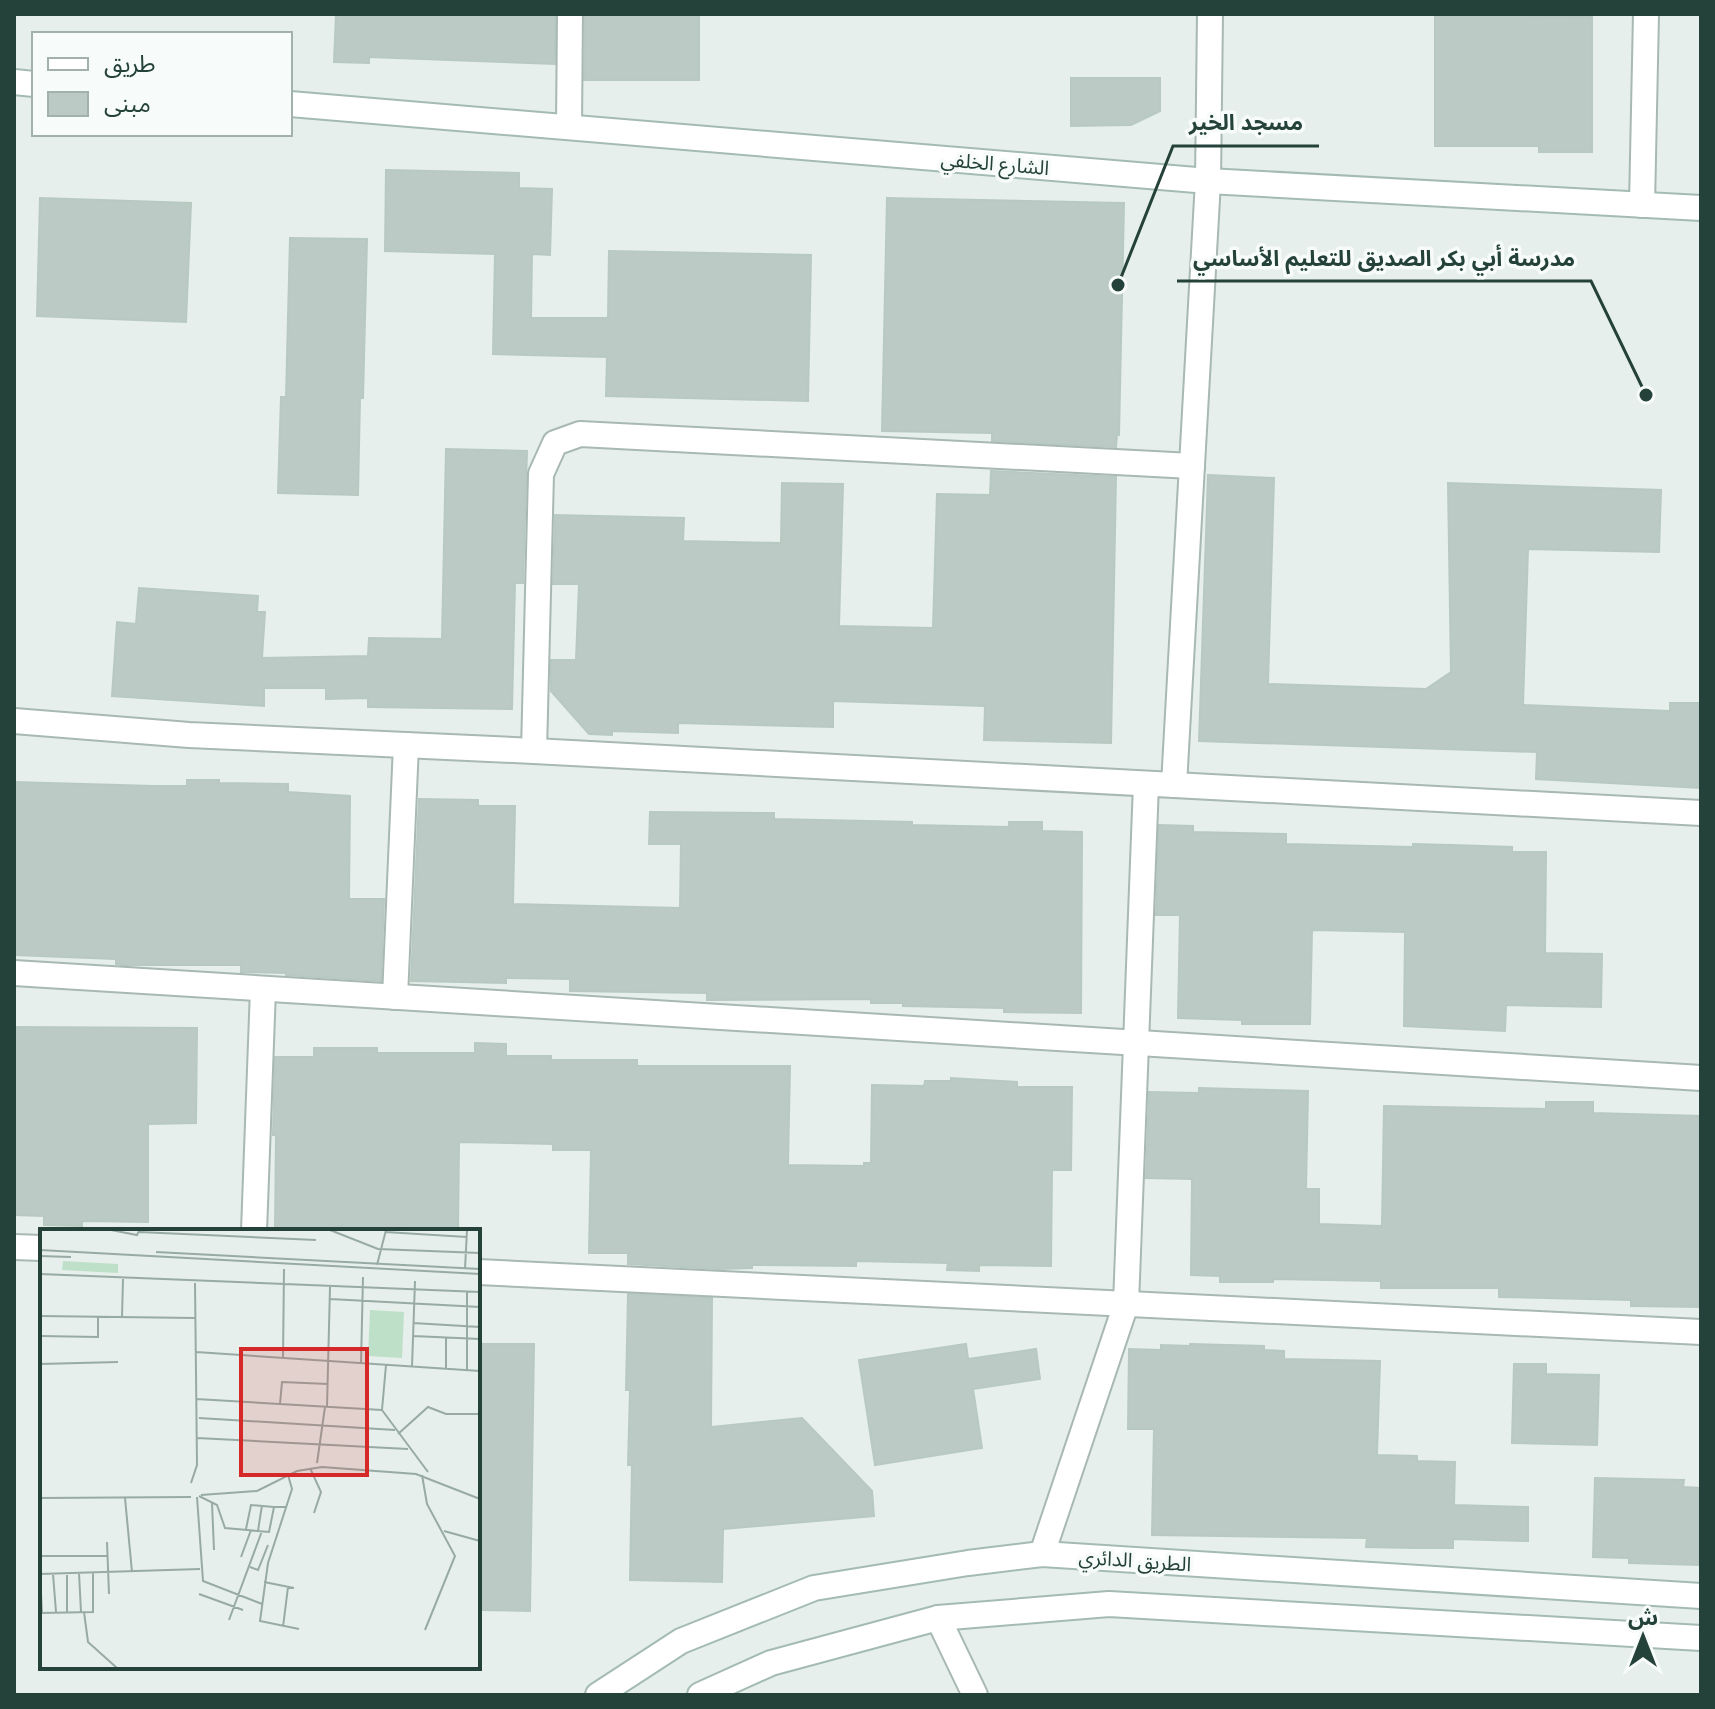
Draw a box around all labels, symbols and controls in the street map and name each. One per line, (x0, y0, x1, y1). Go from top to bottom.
legend (32, 32, 292, 136)
text: طريق (104, 48, 156, 79)
text: مبنى (104, 88, 151, 118)
callout: مسجد الخير (1173, 100, 1319, 146)
text: مسجد الخير (1188, 108, 1303, 136)
street label: الشارع الخلفي (939, 146, 1050, 184)
callout: مدرسة أبي بكر الصديق للتعليم الأساسي (1177, 235, 1591, 281)
text: مدرسة أبي بكر الصديق للتعليم الأساسي (1193, 244, 1575, 276)
inset map (40, 1229, 480, 1669)
street label: الطريق الدائري (1078, 1544, 1192, 1580)
north arrow (1603, 1597, 1683, 1677)
text: ش (1628, 1603, 1658, 1631)

